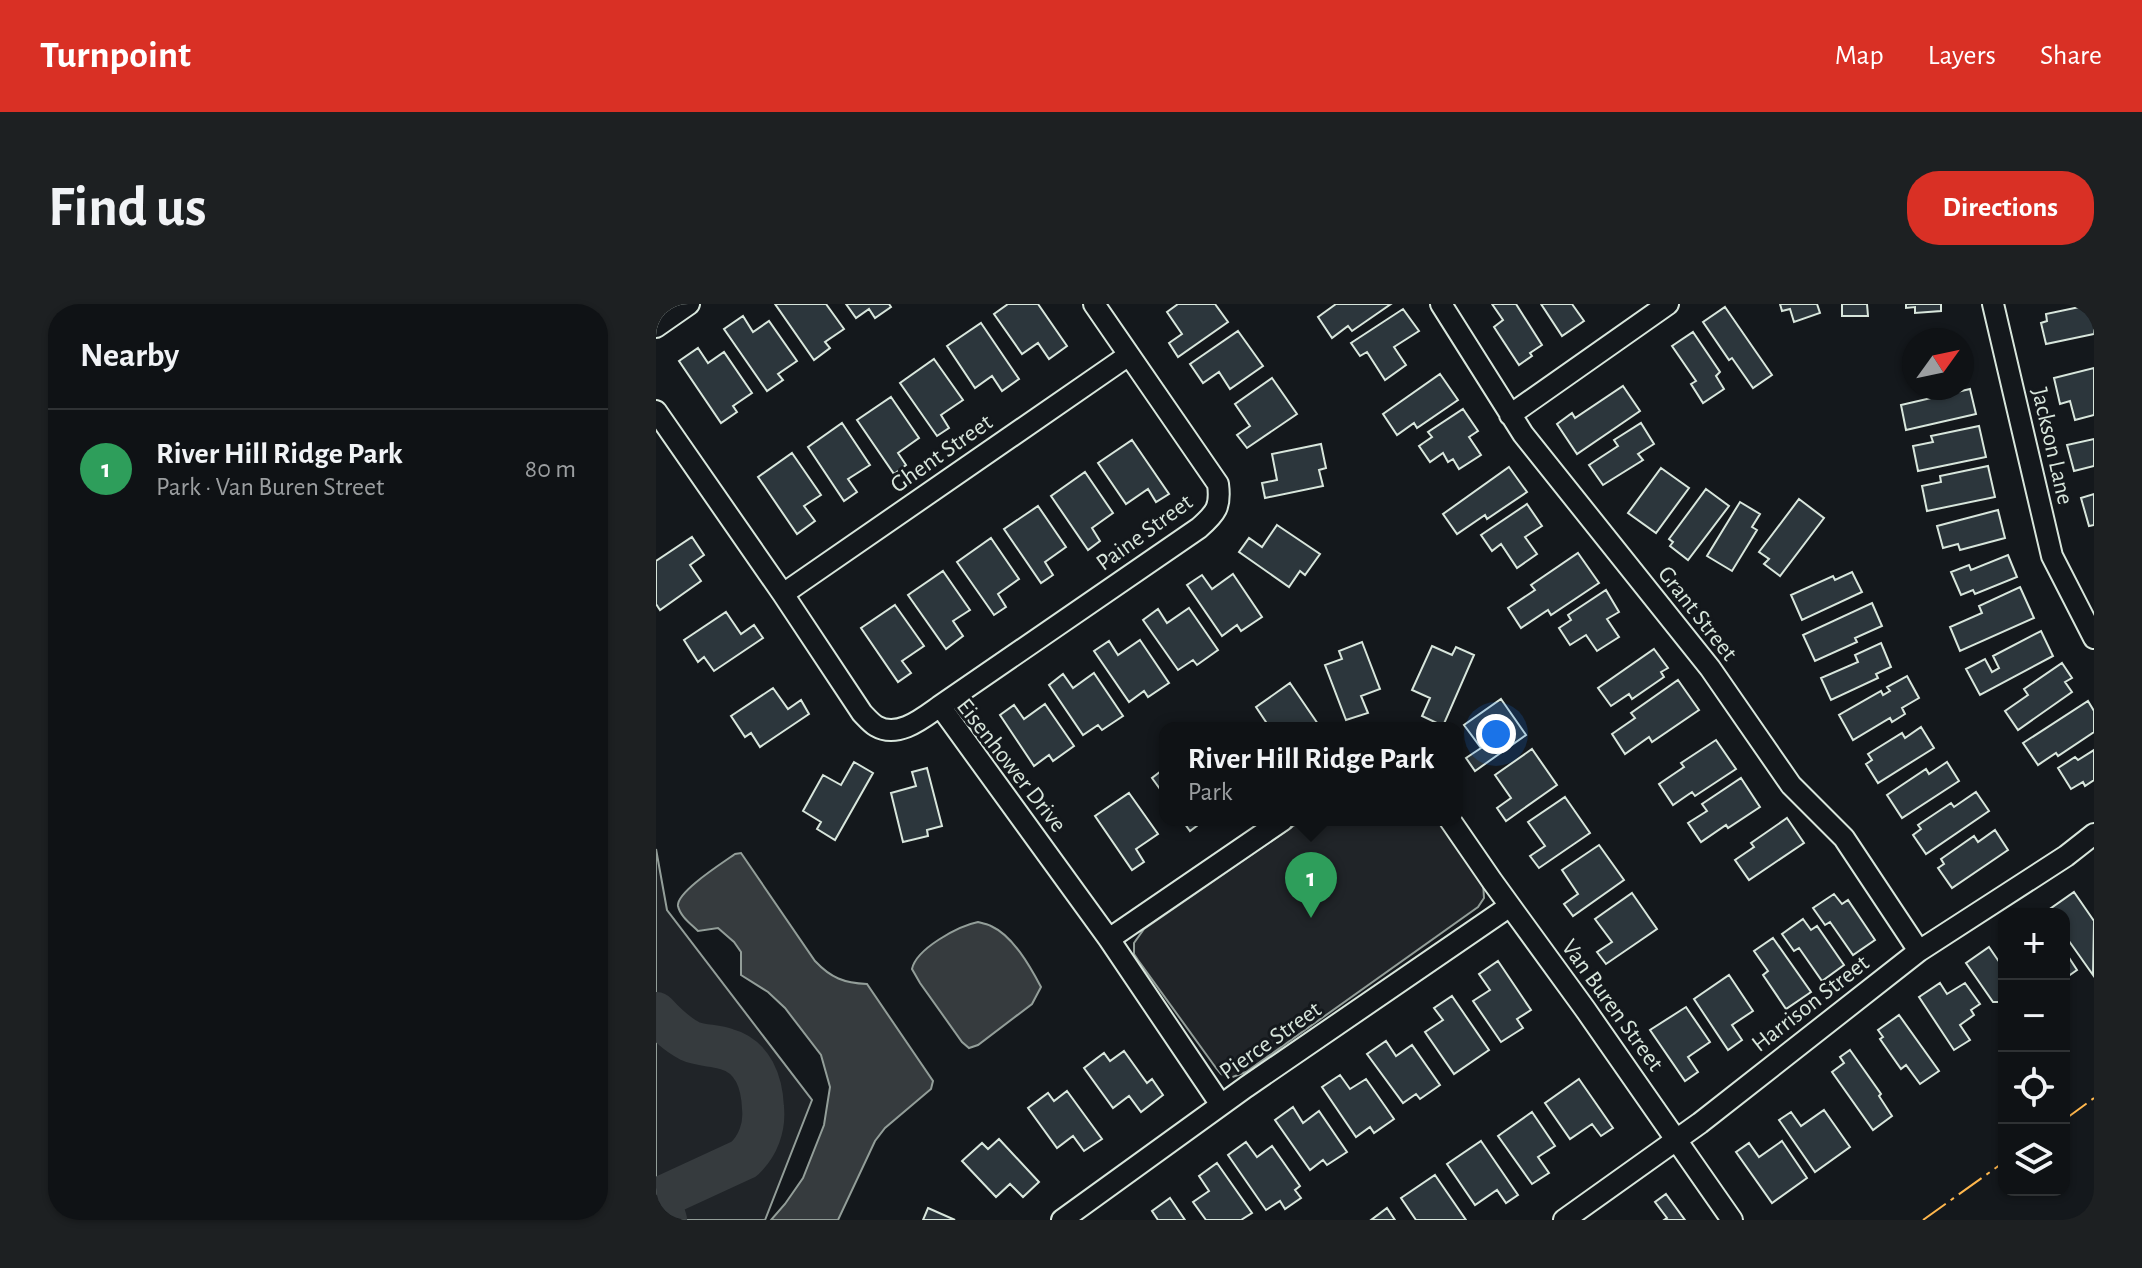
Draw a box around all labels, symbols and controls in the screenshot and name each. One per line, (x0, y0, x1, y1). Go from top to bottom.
text: Turnpoint (40, 37, 191, 75)
text: Map (1835, 42, 1884, 70)
text: Layers (1928, 42, 1996, 70)
text: Share (2040, 42, 2102, 70)
button: Directions (1907, 171, 2094, 245)
text: Find us (48, 180, 206, 236)
north arrow (1902, 328, 1974, 400)
text: Nearby (80, 339, 179, 373)
street label: Jackson Lane (2027, 385, 2077, 507)
street label: Ghent Street (886, 410, 997, 498)
text: River Hill Ridge Park (156, 439, 403, 469)
text: 1 (101, 456, 111, 482)
text: 80 m (525, 456, 576, 482)
text: Park · Van Buren Street (156, 474, 384, 500)
street label: Paine Street (1092, 490, 1197, 576)
street label: Grant Street (1653, 562, 1742, 666)
street label: Eisenhower Drive (952, 694, 1071, 837)
your location (1476, 714, 1516, 754)
popup (1159, 722, 1463, 826)
text: River Hill Ridge Park (1188, 744, 1434, 774)
text: Park (1188, 779, 1233, 805)
pin: 1 (1285, 852, 1337, 918)
map controls (1998, 908, 2070, 1196)
button: + (1998, 908, 2070, 980)
street label: Van Buren Street (1557, 935, 1668, 1076)
street label: Harrison Street (1748, 951, 1874, 1057)
button: − (1998, 980, 2070, 1052)
street label: Pierce Street (1215, 997, 1326, 1084)
button: locate (1998, 1052, 2070, 1124)
button: layers (1998, 1124, 2070, 1196)

